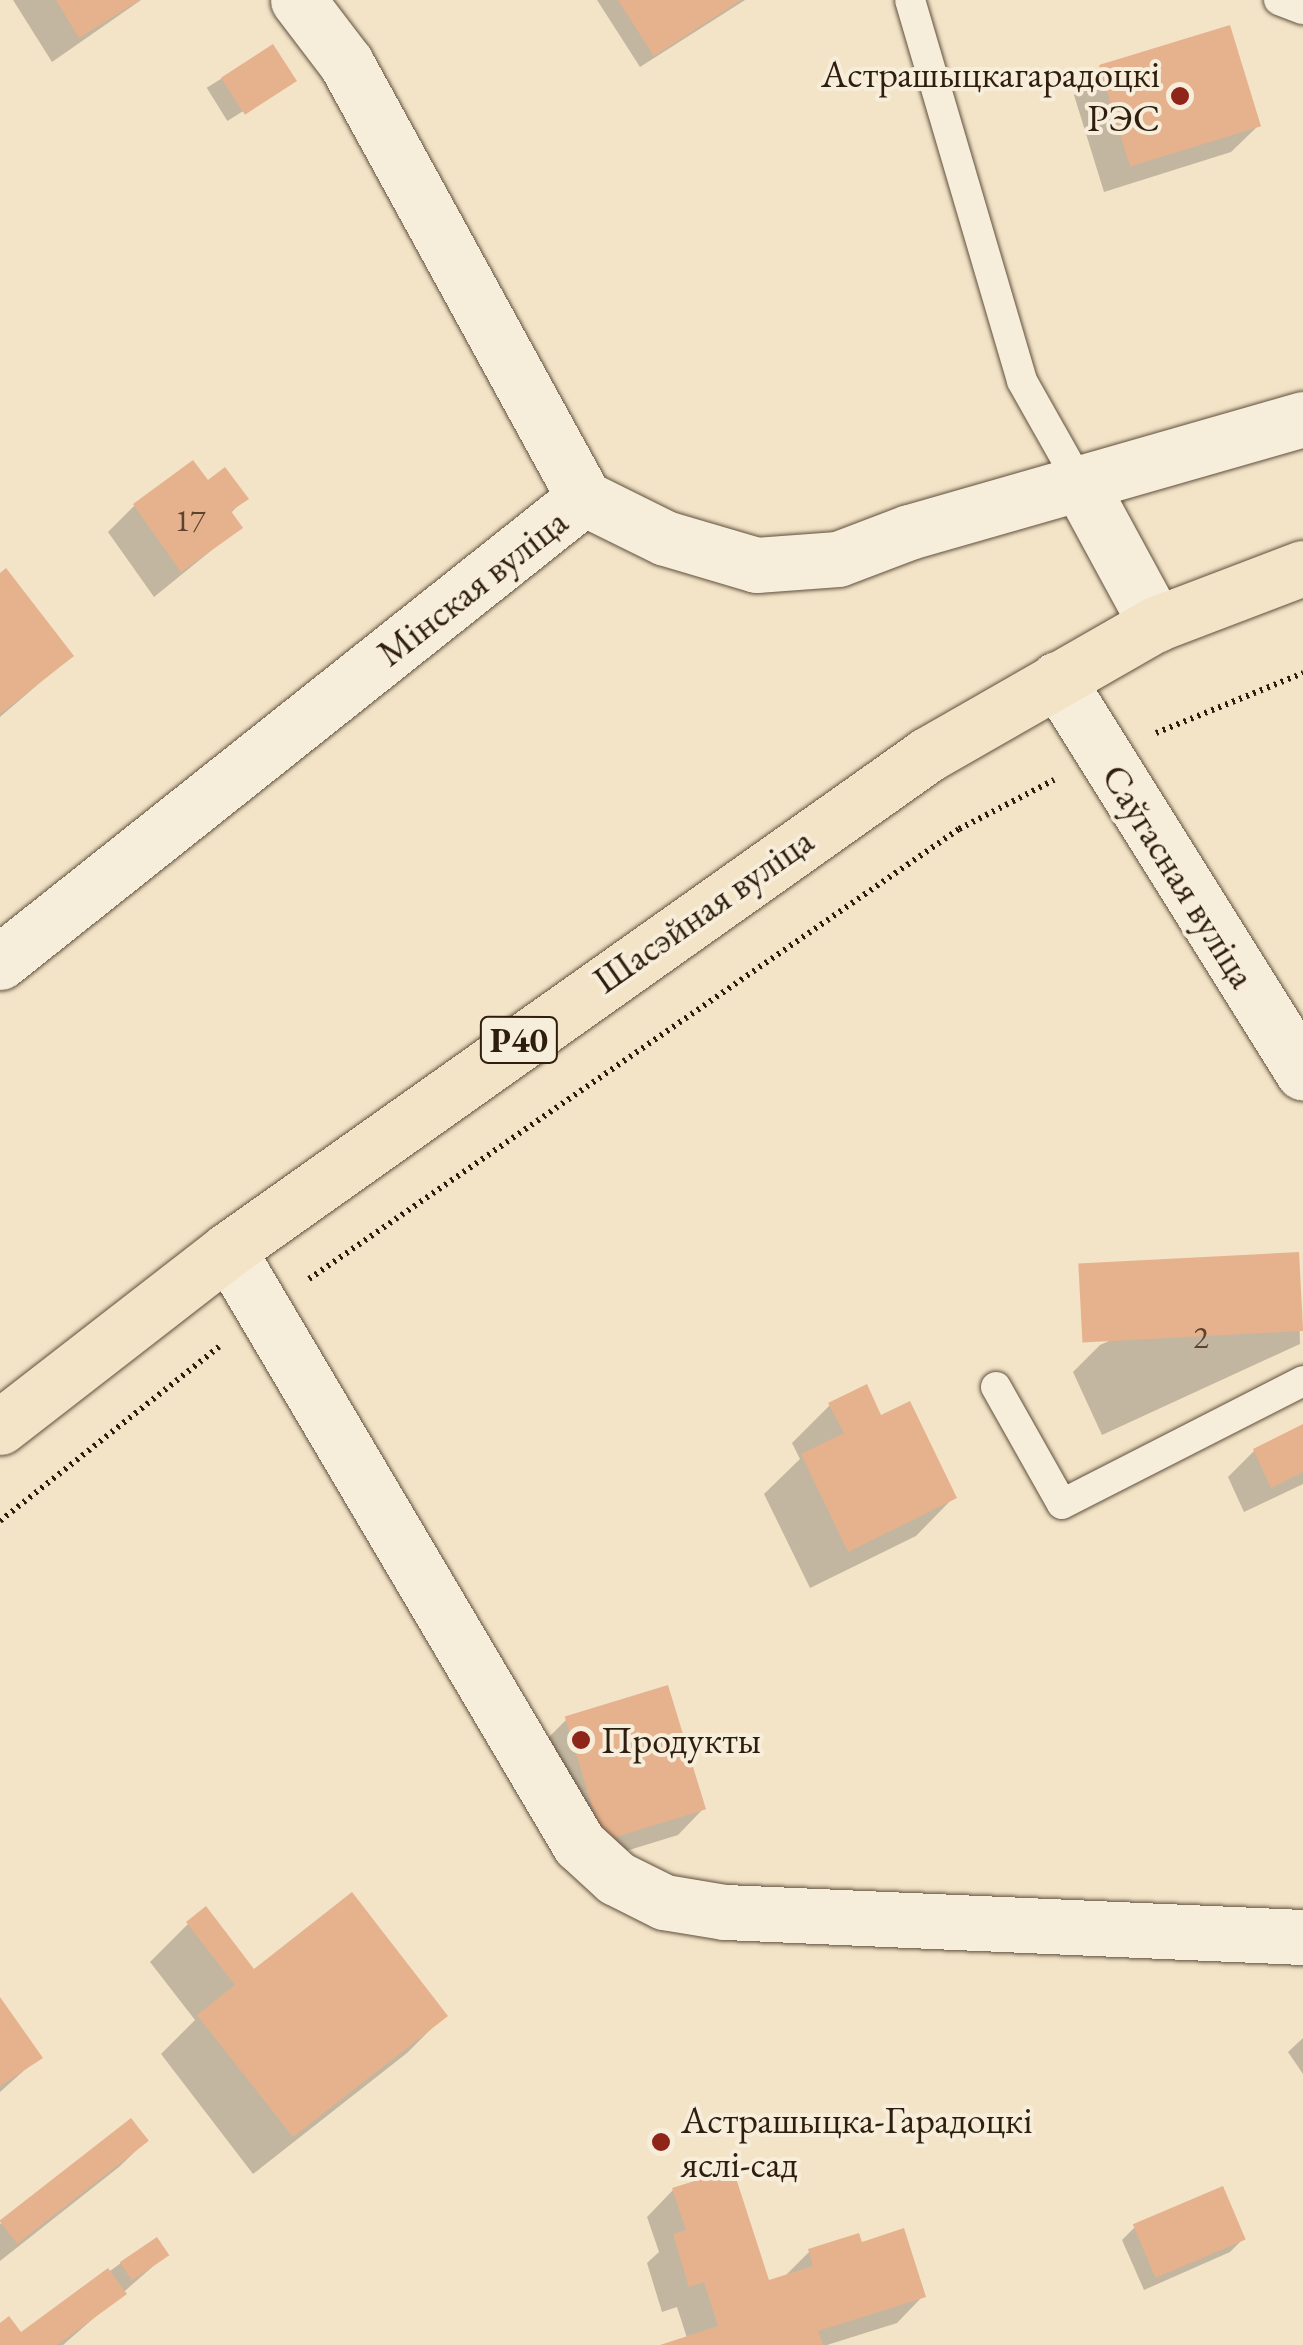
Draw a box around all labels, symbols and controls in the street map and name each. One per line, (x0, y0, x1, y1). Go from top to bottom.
place label: Астрашыцкагарадоцкі РЭС (821, 51, 1160, 140)
marker: Астрашыцкагарадоцкі РЭС (1169, 85, 1191, 107)
street label: Мінская вуліца (368, 499, 576, 675)
house number: 17 (175, 501, 205, 539)
street label: Саўгасная вуліца (1092, 756, 1266, 996)
street label: Шасэйная вуліца (584, 817, 822, 1003)
road number: Р40 (479, 1010, 559, 1070)
house number: 2 (1193, 1318, 1209, 1356)
place label: Продукты (601, 1717, 761, 1763)
marker: Продукты (570, 1729, 592, 1751)
place label: Астрашыцка-Гарадоцкі яслі-сад (681, 2097, 1033, 2186)
marker: Астрашыцка-Гарадоцкі яслі-сад (650, 2131, 672, 2153)

